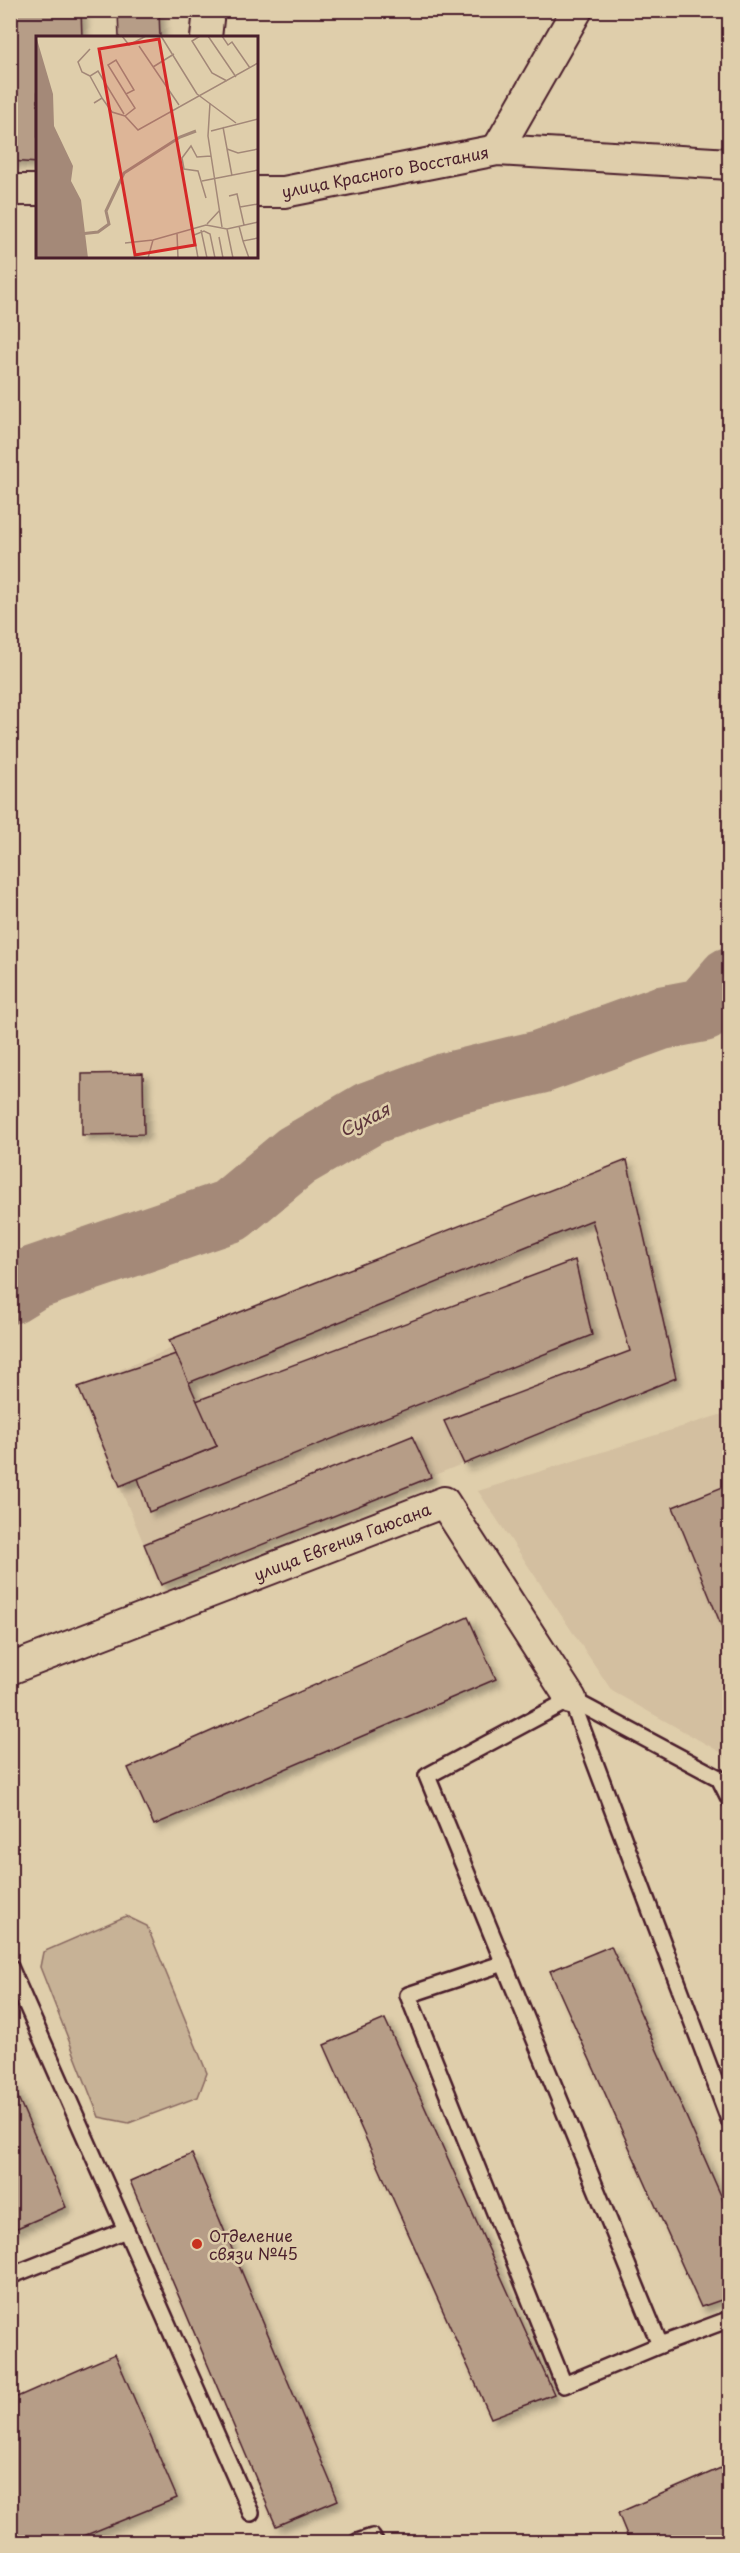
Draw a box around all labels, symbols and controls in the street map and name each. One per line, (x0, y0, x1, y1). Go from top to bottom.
inset map (36, 36, 258, 258)
street label: улица Красного Восстания (279, 139, 491, 203)
water label: Сухая (334, 1095, 395, 1143)
street label: улица Евгения Гаюсана (250, 1496, 434, 1586)
place label: Отделение связи №45 (209, 2223, 298, 2265)
marker: Отделение связи №45 (190, 2237, 204, 2251)

